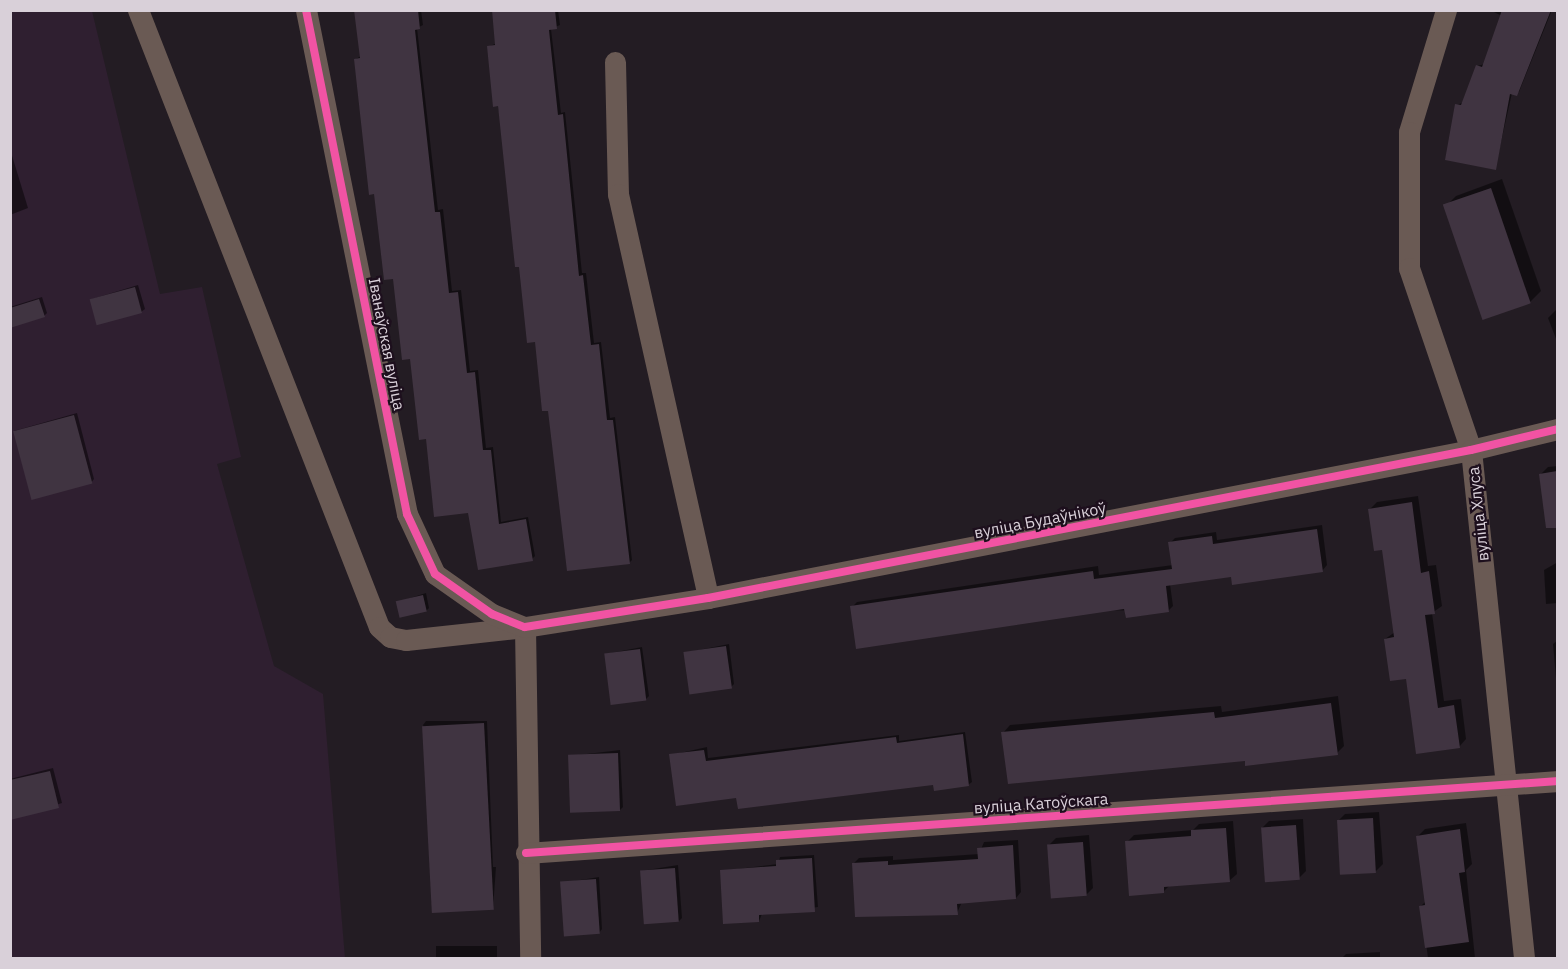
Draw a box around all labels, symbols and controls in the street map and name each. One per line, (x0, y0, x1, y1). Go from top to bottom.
street label: Іванаўская вуліца (365, 276, 409, 412)
street label: вуліца Хлуса (1464, 466, 1492, 562)
street label: вуліца Будаўнікоў (972, 498, 1108, 542)
street label: вуліца Катоўскага (973, 789, 1109, 817)

